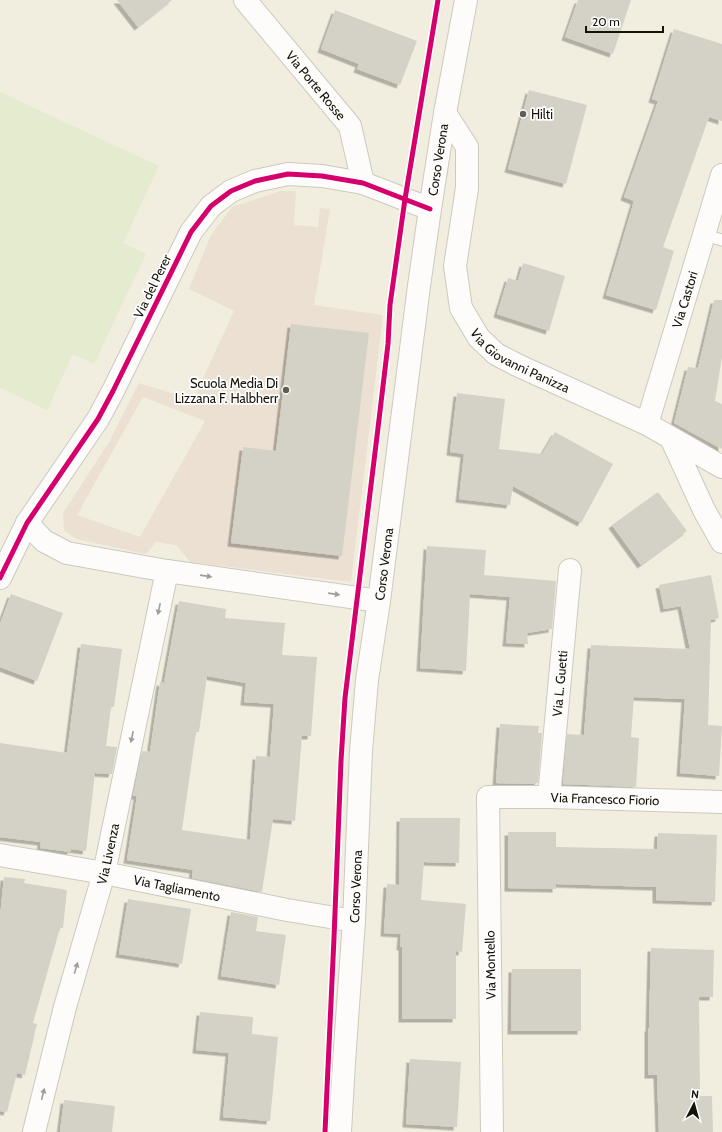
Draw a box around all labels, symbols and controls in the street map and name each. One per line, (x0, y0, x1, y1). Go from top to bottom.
scale bar (586, 8, 663, 34)
text: 20 m (592, 14, 620, 29)
street label: Via Porte Rosse (283, 47, 350, 123)
place label: Hilti (531, 106, 553, 122)
marker: Hilti (518, 109, 528, 119)
street label: Corso Verona (424, 122, 451, 197)
street label: Via del Perer (130, 251, 175, 320)
street label: Via Castori (668, 269, 701, 330)
street label: Via Giovanni Panizza (467, 326, 573, 396)
place label: Scuola Media Di Lizzana F. Halbherr (175, 375, 279, 406)
marker: Scuola Media Di Lizzana F. Halbherr (281, 385, 291, 395)
street label: Corso Verona (371, 526, 396, 601)
one-way arrow (200, 573, 212, 579)
one-way arrow (328, 591, 340, 597)
one-way arrow (156, 603, 162, 616)
street label: Via L. Guetti (548, 650, 571, 717)
one-way arrow (129, 730, 135, 743)
street label: Via Francesco Fiorio (550, 789, 660, 808)
street label: Via Livenza (93, 821, 122, 886)
street label: Corso Verona (346, 849, 365, 923)
street label: Via Tagliamento (132, 871, 222, 904)
street label: Via Montello (481, 930, 499, 1000)
one-way arrow (73, 962, 79, 974)
north arrow (674, 1084, 714, 1124)
text: N (690, 1087, 700, 1101)
one-way arrow (40, 1088, 46, 1100)

